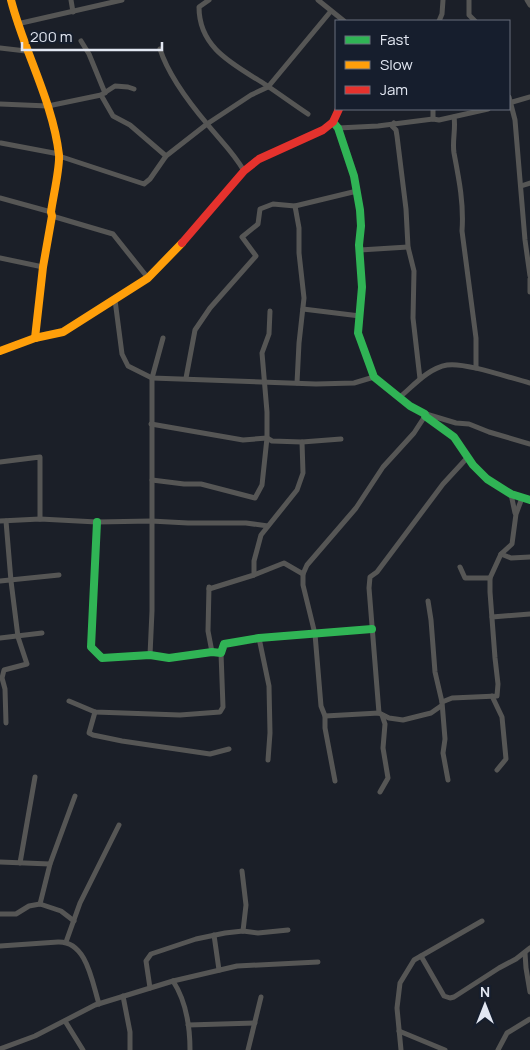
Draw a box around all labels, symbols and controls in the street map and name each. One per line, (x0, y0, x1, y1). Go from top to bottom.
scale bar (22, 20, 162, 52)
legend (335, 20, 510, 110)
text: 200 m (30, 26, 73, 47)
text: Fast (380, 29, 409, 50)
text: Slow (380, 54, 413, 75)
text: Jam (380, 79, 408, 100)
north arrow (460, 980, 510, 1030)
text: N (480, 982, 490, 1001)

